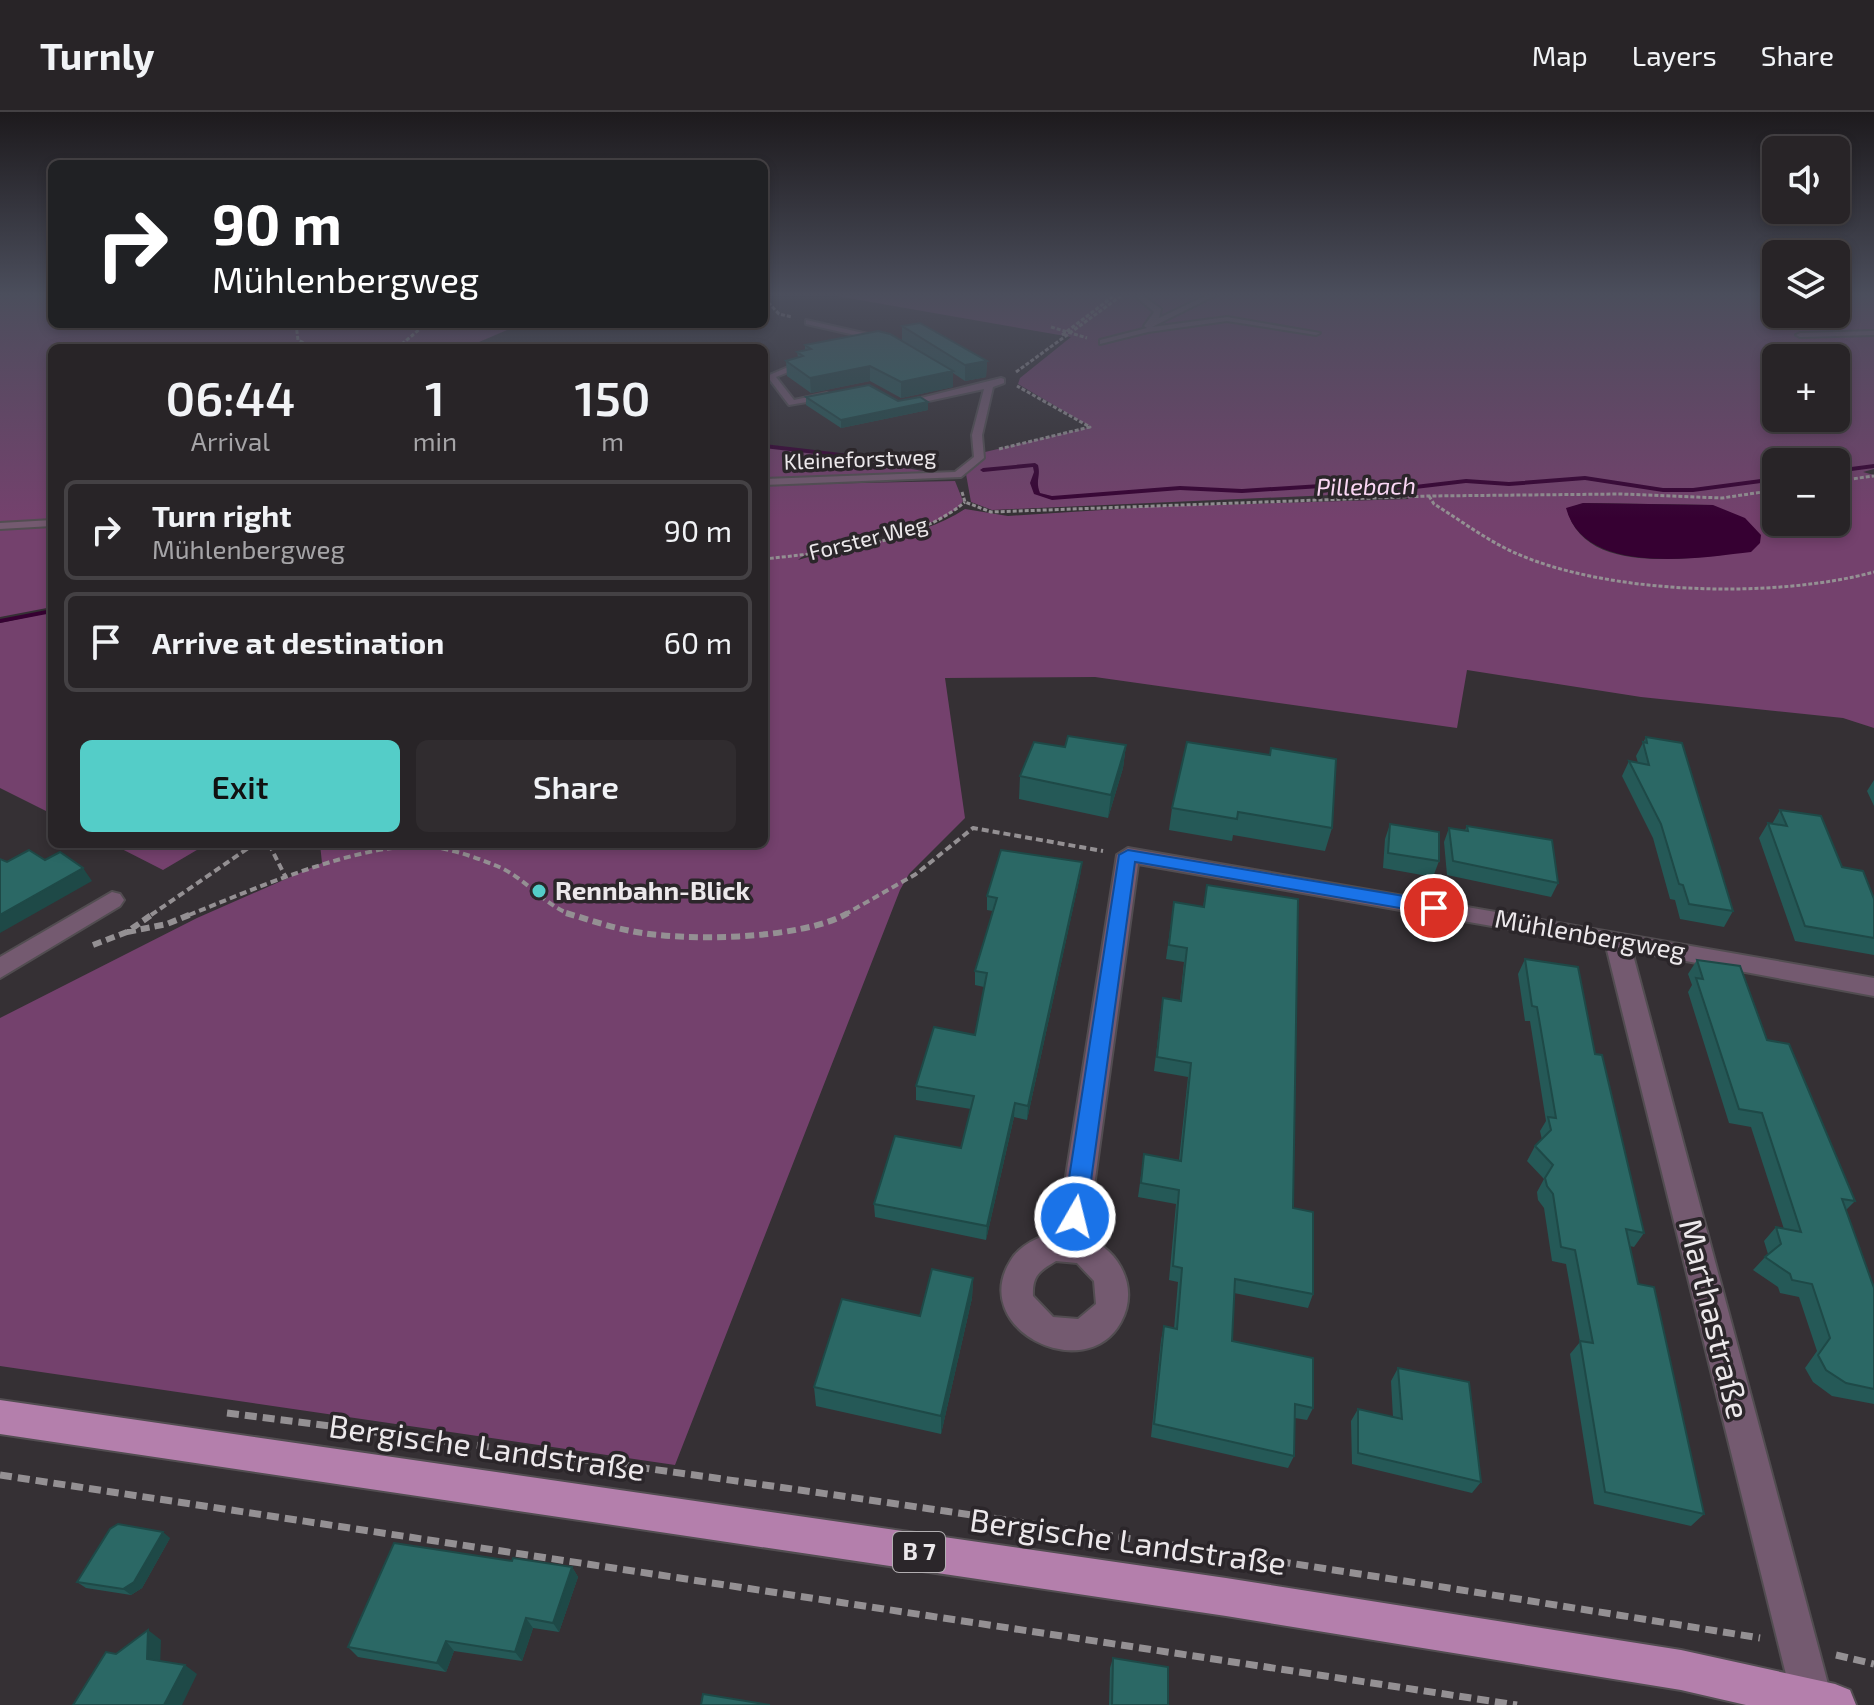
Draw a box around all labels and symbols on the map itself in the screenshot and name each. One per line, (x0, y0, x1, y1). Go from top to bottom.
street label: Kleineforstweg (783, 442, 937, 474)
water label: Pillebach (1316, 470, 1416, 501)
street label: Forster Weg (806, 510, 930, 564)
place label: Rennbahn-Blick (555, 874, 750, 905)
pin (1400, 874, 1468, 942)
marker: Rennbahn-Blick (530, 882, 548, 900)
street label: Mühlenbergweg (1493, 902, 1688, 966)
position arrow (1033, 1175, 1117, 1259)
street label: Marthastraße (1673, 1215, 1759, 1422)
street label: Bergische Landstraße (327, 1405, 648, 1487)
street label: Bergische Landstraße (968, 1499, 1289, 1581)
road number: B 7 (893, 1532, 945, 1572)

